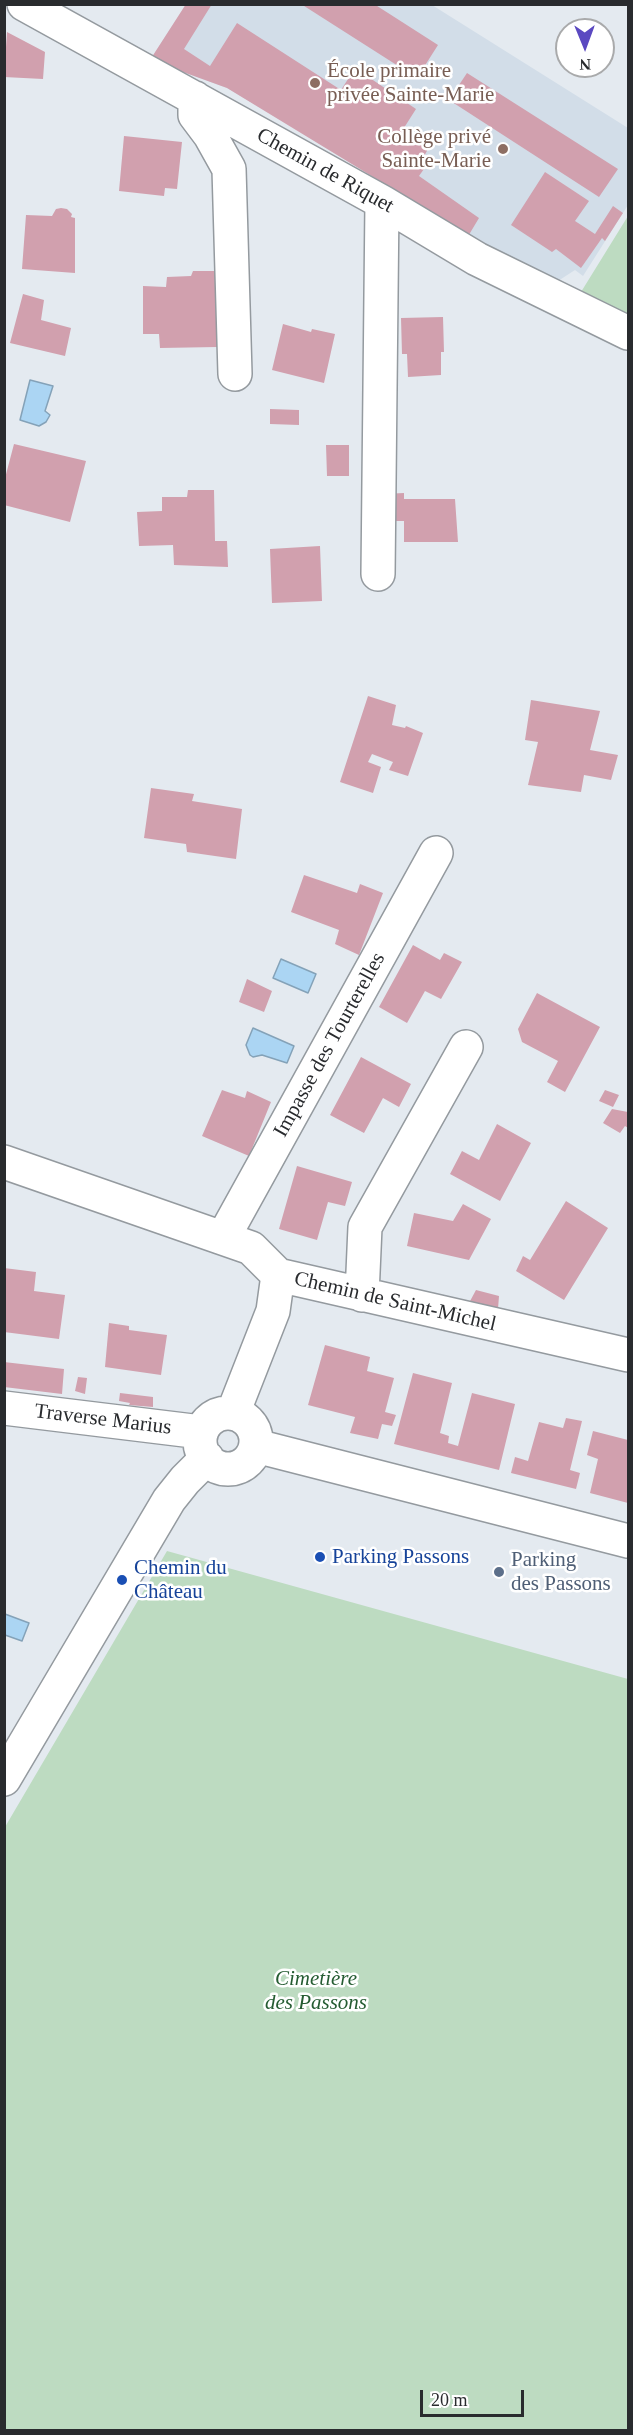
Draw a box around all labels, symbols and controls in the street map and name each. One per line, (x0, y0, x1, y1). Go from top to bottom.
north arrow (555, 18, 615, 78)
text: N (579, 56, 591, 73)
place label: École primaire privée Sainte-Marie (327, 58, 494, 108)
marker: École primaire privée Sainte-Marie (308, 76, 322, 90)
street label: Chemin de Riquet (252, 123, 398, 219)
place label: Collège privé Sainte-Marie (377, 124, 491, 174)
marker: Collège privé Sainte-Marie (496, 142, 510, 156)
street label: Impasse des Tourterelles (269, 948, 391, 1142)
street label: Chemin de Saint-Michel (292, 1267, 498, 1337)
street label: Traverse Marius (33, 1399, 173, 1441)
place label: Parking Passons (332, 1544, 469, 1570)
place label: Parking des Passons (511, 1547, 611, 1597)
marker: Parking Passons (313, 1550, 327, 1564)
place label: Chemin du Château (134, 1555, 227, 1605)
marker: Parking des Passons (492, 1565, 506, 1579)
marker: Chemin du Château (115, 1573, 129, 1587)
park label: Cimetière des Passons (265, 1966, 367, 2016)
scale bar (423, 2378, 526, 2416)
text: 20 m (431, 2390, 468, 2410)

